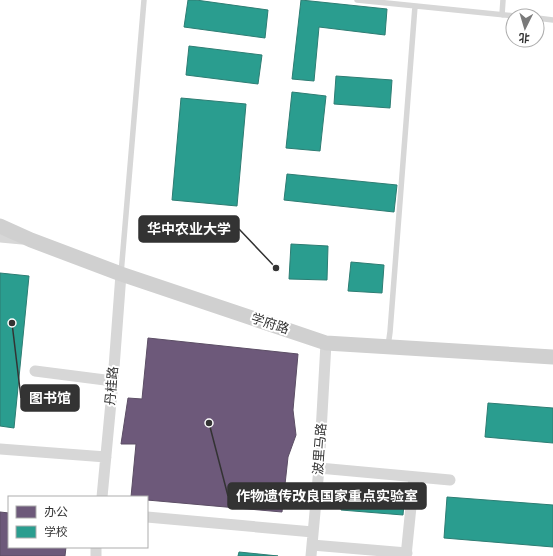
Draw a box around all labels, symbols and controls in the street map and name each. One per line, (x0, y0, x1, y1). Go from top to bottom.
north arrow (505, 8, 545, 48)
text: 北 (518, 31, 530, 44)
callout: 华中农业大学 (139, 216, 239, 242)
text: 华中农业大学 (147, 221, 231, 238)
street label: 学府路 (249, 310, 291, 338)
street label: 丹桂路 (102, 366, 122, 406)
callout: 图书馆 (21, 385, 79, 411)
text: 图书馆 (29, 390, 71, 407)
street label: 波里马路 (310, 422, 330, 476)
callout: 作物遗传改良国家重点实验室 (228, 483, 426, 509)
text: 作物遗传改良国家重点实验室 (236, 488, 418, 505)
legend (8, 496, 148, 548)
text: 办公 (44, 505, 68, 520)
text: 学校 (44, 525, 68, 540)

